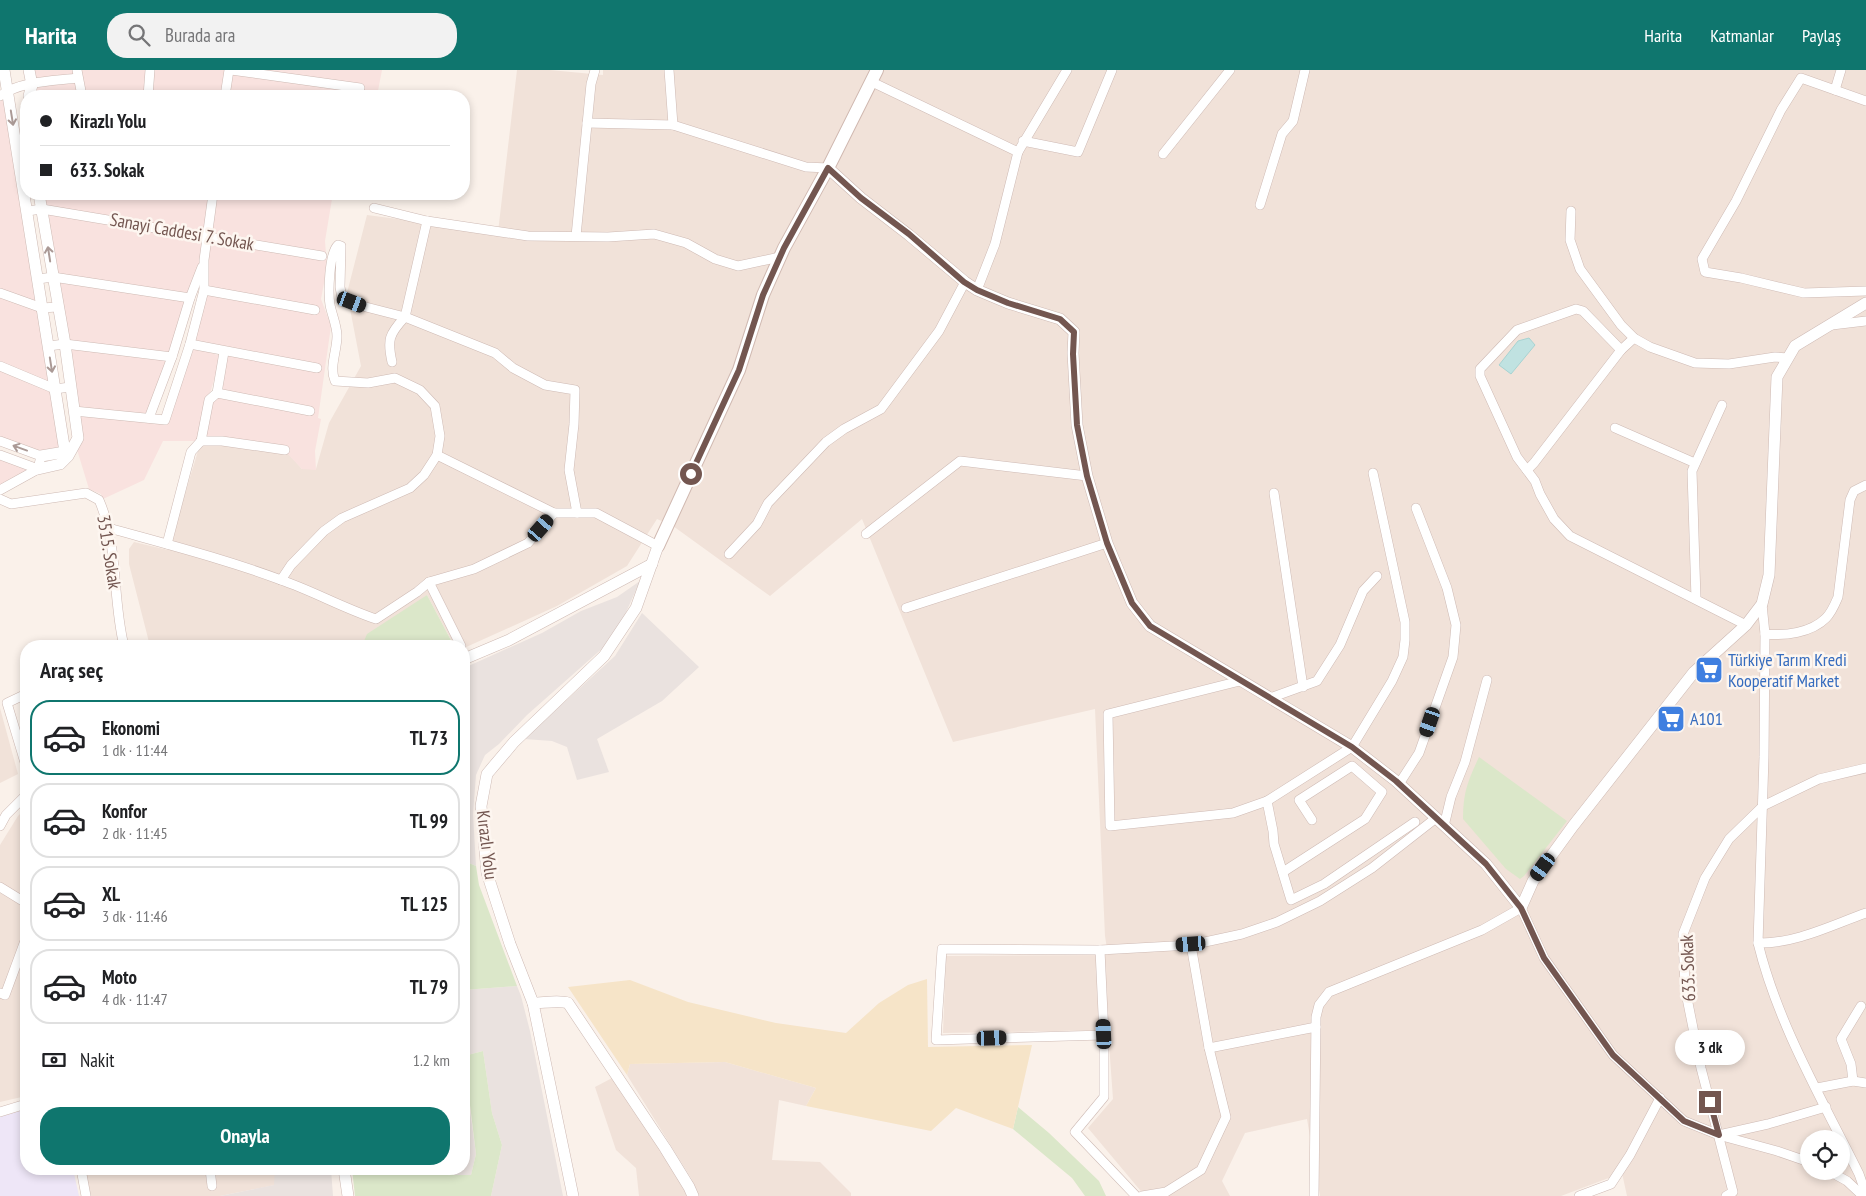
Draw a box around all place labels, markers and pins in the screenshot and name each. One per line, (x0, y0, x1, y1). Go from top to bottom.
place label: Türkiye Tarım Kredi Kooperatif Market (1728, 648, 1847, 692)
supermarket icon: Türkiye Tarım Kredi Kooperatif Market (1694, 655, 1724, 685)
supermarket icon: A101 (1656, 704, 1686, 734)
place label: A101 (1690, 707, 1723, 730)

